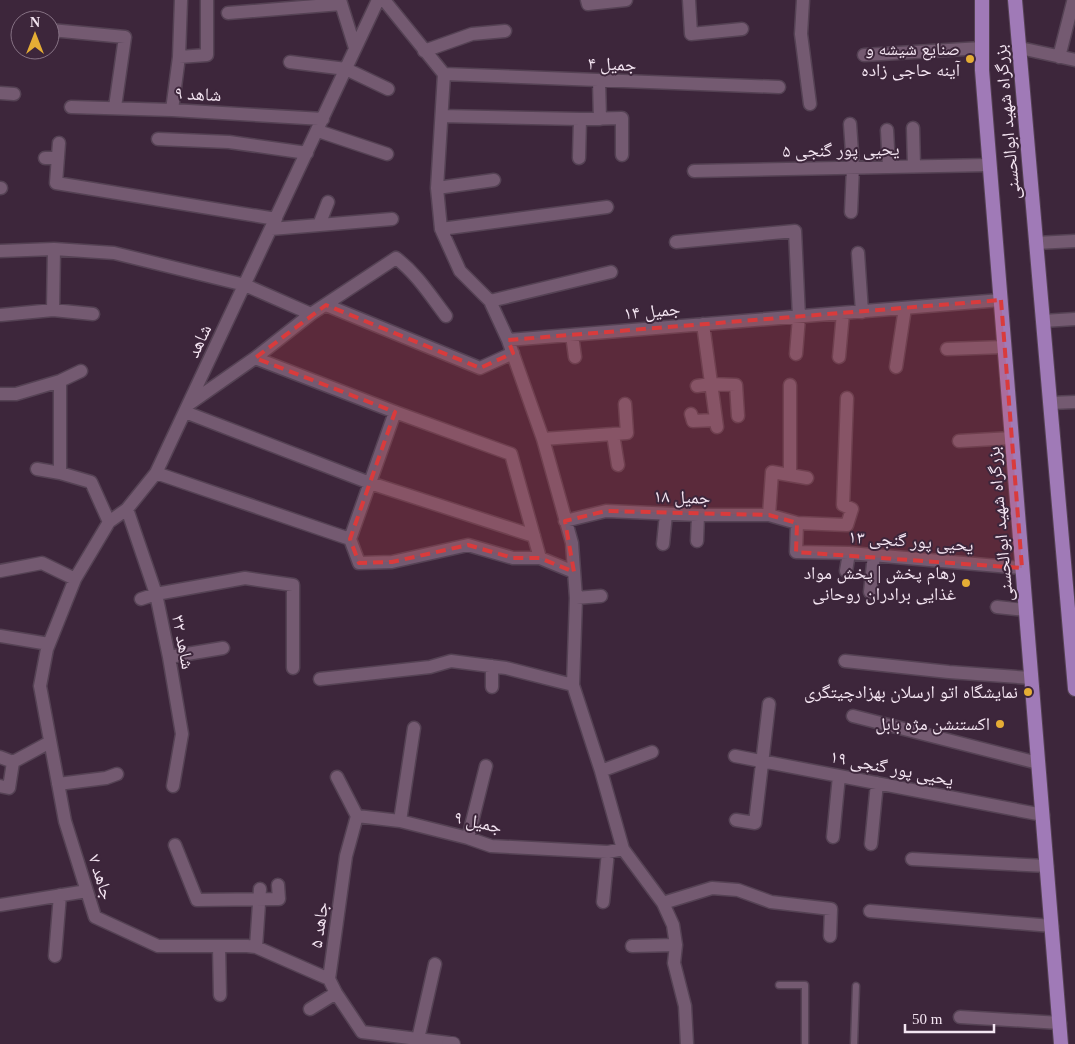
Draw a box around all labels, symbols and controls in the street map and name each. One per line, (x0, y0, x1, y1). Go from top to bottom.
north arrow (10, 10, 60, 60)
text: N (30, 15, 40, 30)
place label: صنایع شیشه و آینه حاجی زاده (861, 39, 960, 81)
street label: بزرگراه شهید ابوالحسنی (990, 44, 1025, 200)
street label: جمیل ۴ (587, 53, 637, 76)
marker: صنایع شیشه و آینه حاجی زاده (964, 53, 976, 65)
street label: شاهد ۹ (174, 83, 222, 105)
street label: یحیی پور گنجی ۵ (782, 139, 900, 162)
street label: جمیل ۱۴ (623, 299, 681, 324)
street label: شاهد (183, 321, 215, 361)
street label: بزرگراه شهید ابوالحسنی (983, 446, 1018, 602)
street label: جمیل ۱۸ (653, 486, 711, 509)
street label: یحیی پور گنجی ۱۳ (848, 527, 974, 556)
place label: رهام پخش | پخش مواد غذایی برادران روحانی (804, 563, 956, 605)
marker: رهام پخش | پخش مواد غذایی برادران روحانی (960, 577, 972, 589)
street label: شاهد ۳۲ (168, 613, 198, 671)
place label: نمایشگاه اتو ارسلان بهزادچیتگری (804, 682, 1018, 703)
marker: نمایشگاه اتو ارسلان بهزادچیتگری (1022, 686, 1034, 698)
place label: اکستنشن مژه بابل (875, 714, 990, 735)
marker: اکستنشن مژه بابل (994, 718, 1006, 730)
street label: یحیی پور گنجی ۱۹ (828, 746, 955, 791)
street label: جمیل ۹ (452, 807, 504, 838)
street label: جاهد ۷ (84, 852, 118, 902)
street label: جاهد ۵ (306, 901, 332, 949)
scale bar (905, 1002, 994, 1034)
text: 50 m (912, 1011, 943, 1027)

